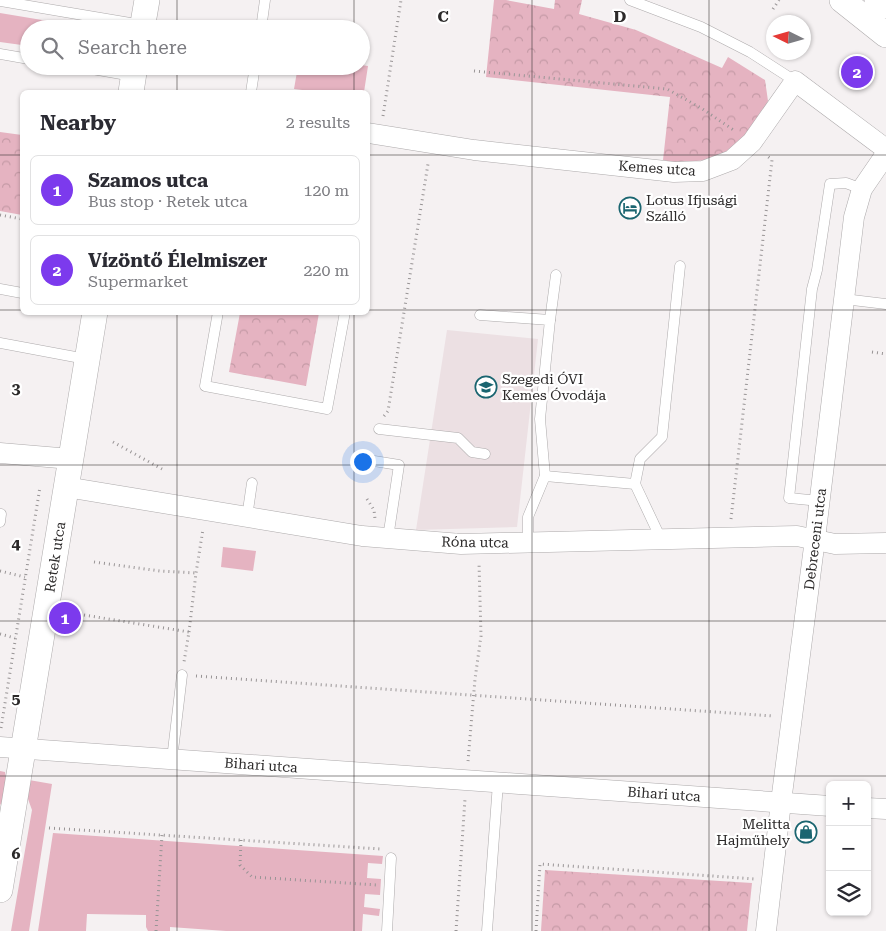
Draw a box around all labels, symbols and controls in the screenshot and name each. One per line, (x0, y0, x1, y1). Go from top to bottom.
text: C (437, 7, 449, 26)
text: D (614, 7, 627, 26)
north arrow (766, 15, 811, 60)
search box (20, 20, 370, 75)
icon: search (38, 34, 66, 62)
text: Search here (78, 36, 187, 59)
pin: 2 (841, 53, 873, 91)
text: Nearby (40, 111, 116, 135)
text: 2 results (286, 113, 350, 132)
street label: Kemes utca (618, 157, 697, 179)
text: Szamos utca (88, 169, 208, 192)
text: 1 (53, 181, 61, 200)
text: 120 m (303, 181, 349, 200)
text: Bus stop · Retek utca (88, 192, 248, 211)
place label: Lotus Ifjusági Szálló (646, 192, 738, 224)
hotel icon: Lotus Ifjusági Szálló (618, 196, 642, 220)
text: Vízöntő Élelmiszer (88, 249, 267, 272)
text: 2 (53, 261, 61, 280)
text: 220 m (303, 261, 349, 280)
text: Supermarket (88, 272, 188, 291)
place label: Szegedi ÓVI Kemes Óvodája (502, 371, 607, 403)
school or university icon: Szegedi ÓVI Kemes Óvodája (474, 375, 498, 399)
text: 3 (12, 379, 21, 398)
your location (350, 449, 376, 475)
street label: Debreceni utca (801, 487, 829, 591)
street label: Retek utca (42, 520, 69, 594)
street label: Róna utca (441, 533, 509, 551)
text: 4 (12, 534, 21, 553)
pin: 1 (49, 599, 81, 637)
text: 5 (12, 689, 21, 708)
street label: Bihari utca (224, 754, 299, 776)
map controls (826, 781, 871, 916)
button: + (826, 781, 871, 826)
street label: Bihari utca (627, 783, 702, 805)
place label: Melitta Hajműhely (716, 816, 791, 848)
shop icon: Melitta Hajműhely (794, 820, 818, 844)
button: − (826, 826, 871, 871)
text: 6 (12, 844, 21, 863)
button: layers (826, 871, 871, 916)

